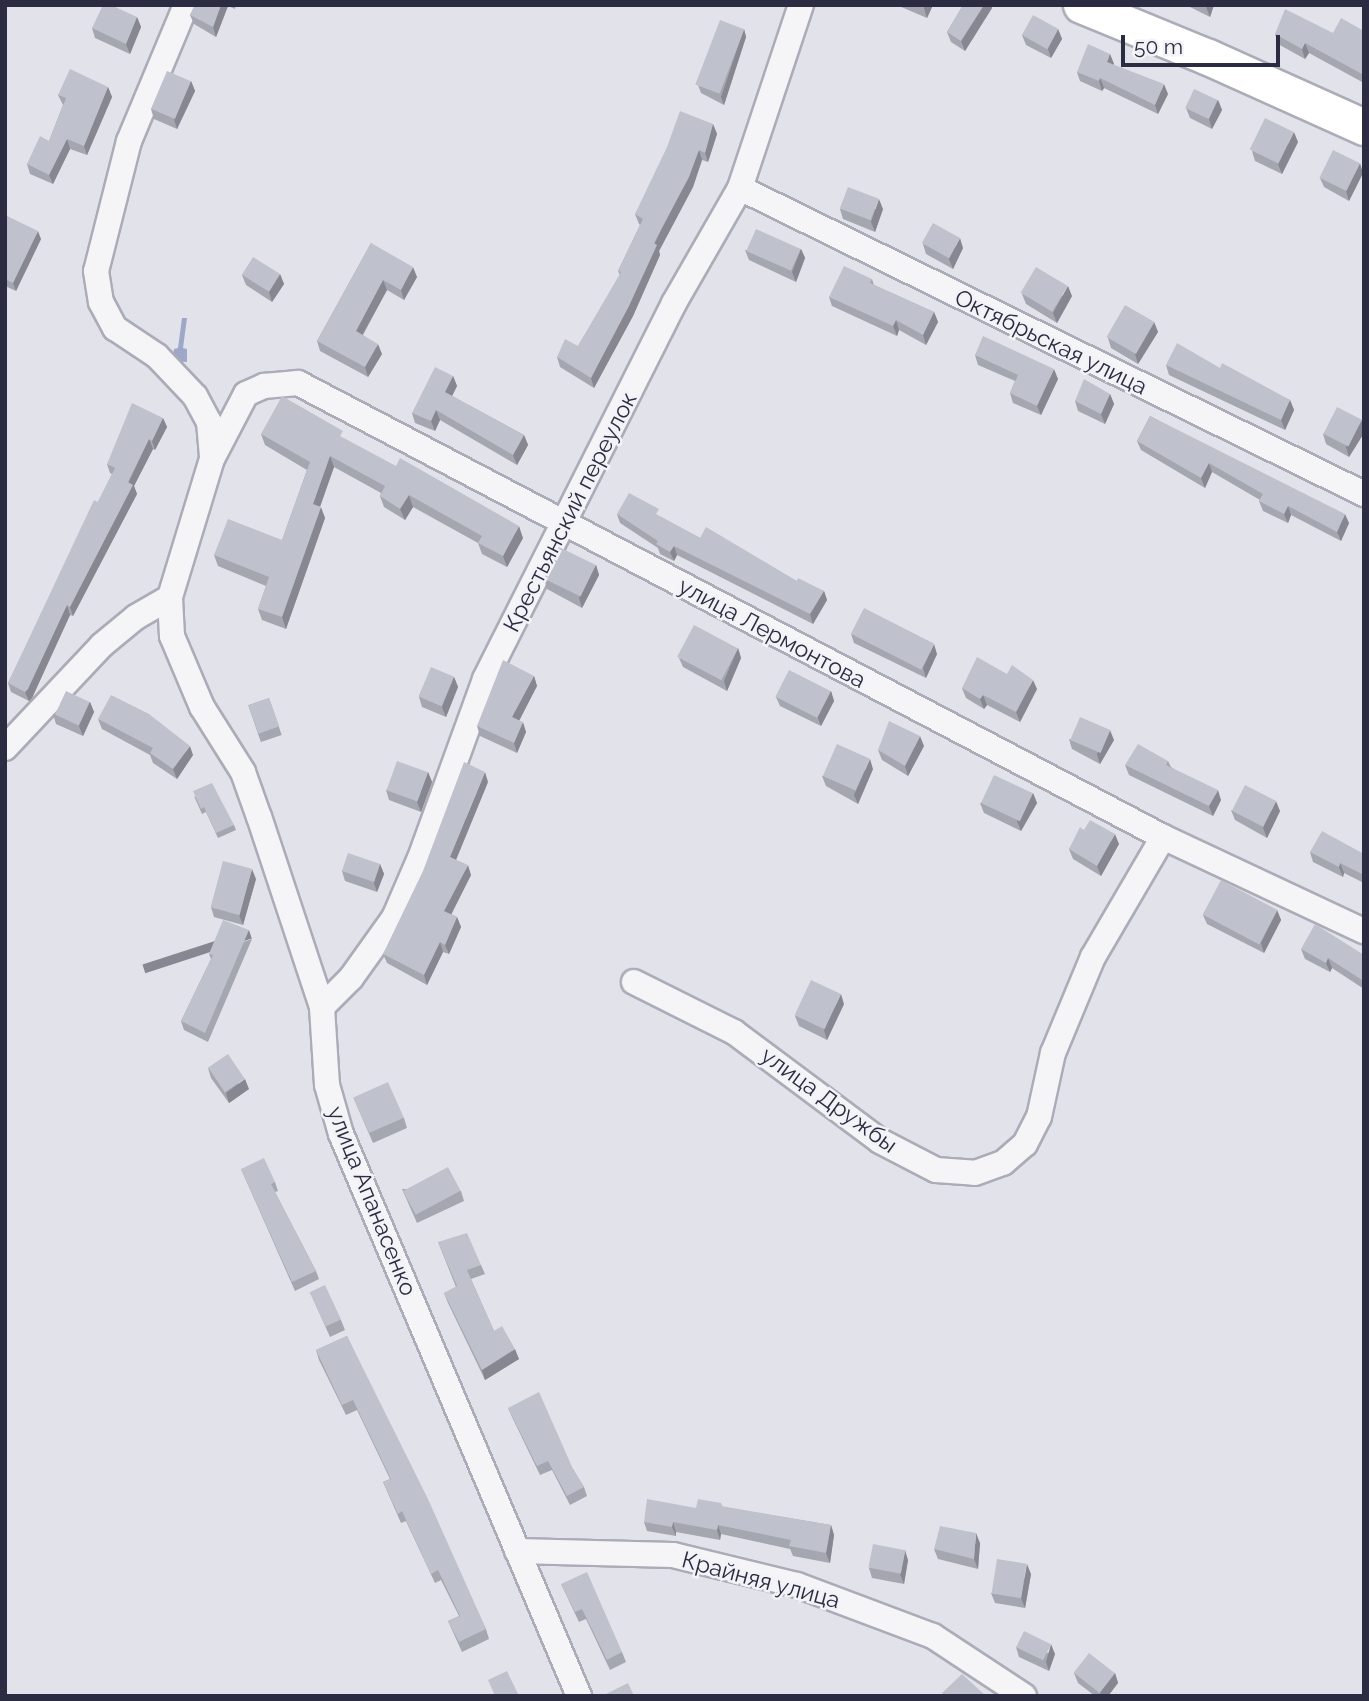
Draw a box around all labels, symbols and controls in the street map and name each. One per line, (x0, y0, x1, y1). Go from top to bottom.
scale bar (1124, 21, 1283, 65)
text: 50 m (1134, 34, 1183, 59)
street label: Октябрьская улица (950, 283, 1152, 401)
street label: Крестьянский переулок (497, 388, 643, 636)
street label: улица Лермонтова (674, 572, 870, 694)
street label: улица Дружбы (755, 1041, 903, 1159)
street label: улица Апанасенко (321, 1102, 423, 1300)
street label: Крайняя улица (679, 1546, 843, 1614)

